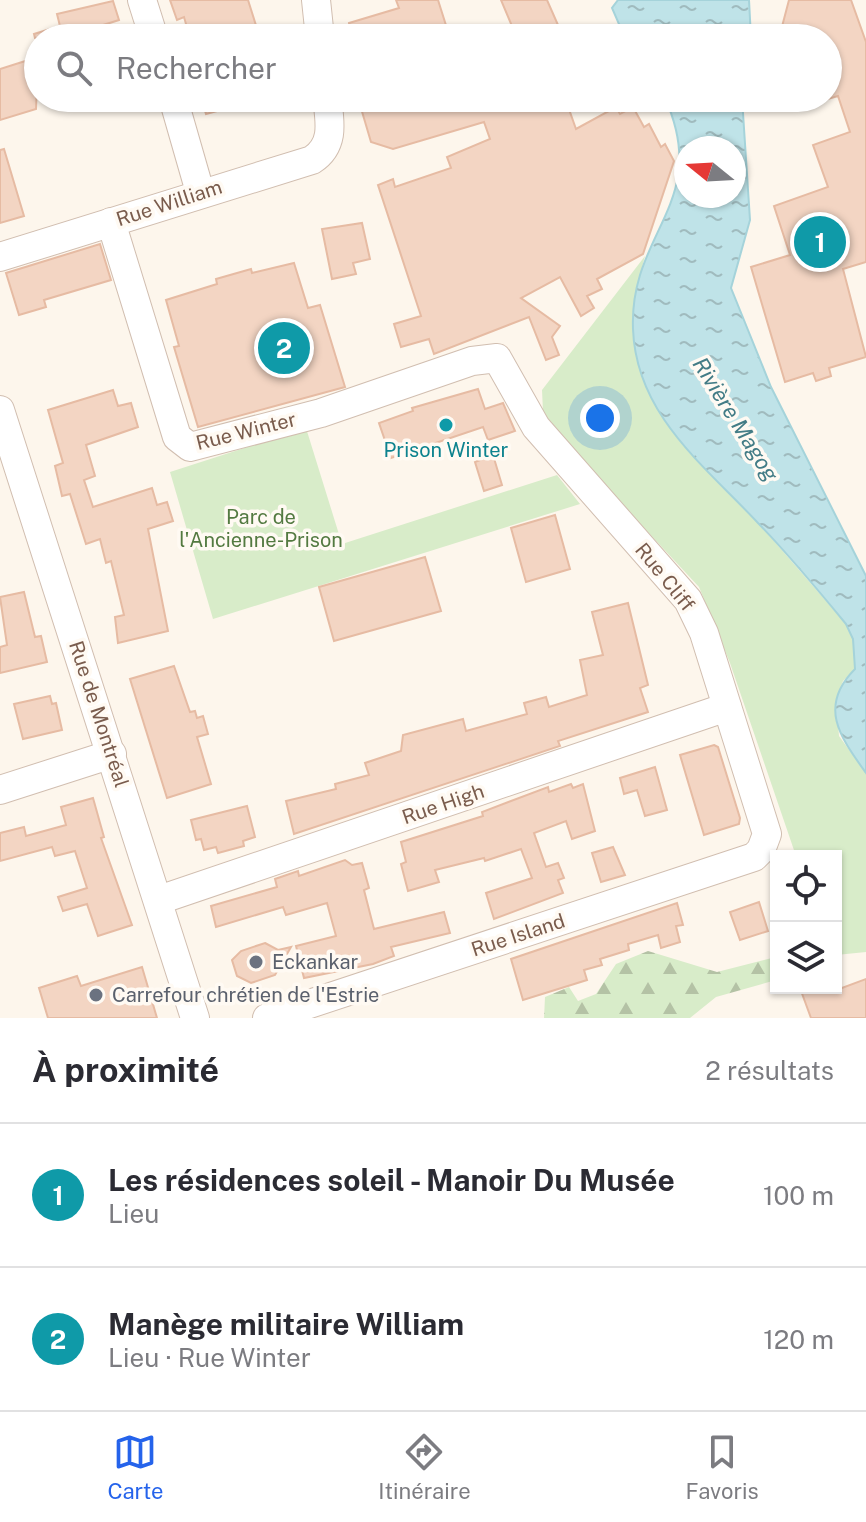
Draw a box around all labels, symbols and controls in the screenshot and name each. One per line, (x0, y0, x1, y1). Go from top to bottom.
search box (24, 24, 842, 112)
icon: search (52, 46, 96, 90)
text: Rechercher (116, 50, 277, 86)
north arrow (674, 136, 746, 208)
street label: Rue William (113, 175, 225, 231)
pin: 1 (794, 212, 846, 272)
pin: 2 (258, 318, 310, 378)
water label: Rivière Magog (688, 352, 785, 486)
your location (580, 398, 620, 438)
street label: Rue Winter (193, 407, 299, 455)
marker: Prison Winter (437, 416, 455, 434)
place label: Prison Winter (384, 438, 509, 462)
park label: Parc de l'Ancienne-Prison (179, 505, 343, 552)
street label: Rue Cliff (630, 538, 700, 616)
street label: Rue de Montréal (64, 638, 134, 790)
street label: Rue High (399, 779, 487, 829)
map controls (770, 850, 842, 994)
button: locate (770, 850, 842, 922)
street label: Rue Island (468, 909, 568, 961)
button: layers (770, 922, 842, 994)
place label: Eckankar (272, 950, 359, 974)
marker: Eckankar (247, 953, 265, 971)
place label: Carrefour chrétien de l'Estrie (112, 983, 379, 1007)
marker: Carrefour chrétien de l'Estrie (87, 986, 105, 1004)
text: À proximité (32, 1050, 219, 1090)
text: 2 résultats (705, 1055, 834, 1086)
text: Les résidences soleil - Manoir Du Musée (108, 1162, 675, 1198)
text: 1 (52, 1180, 64, 1211)
text: 100 m (763, 1180, 834, 1211)
text: Lieu (108, 1198, 159, 1229)
text: Manège militaire William (108, 1306, 464, 1342)
text: 2 (50, 1324, 66, 1355)
text: 120 m (763, 1324, 834, 1355)
text: Lieu · Rue Winter (108, 1342, 311, 1373)
tab: Carte (107, 1430, 164, 1504)
tab: Itinéraire (378, 1430, 471, 1504)
tab: Favoris (685, 1430, 759, 1504)

